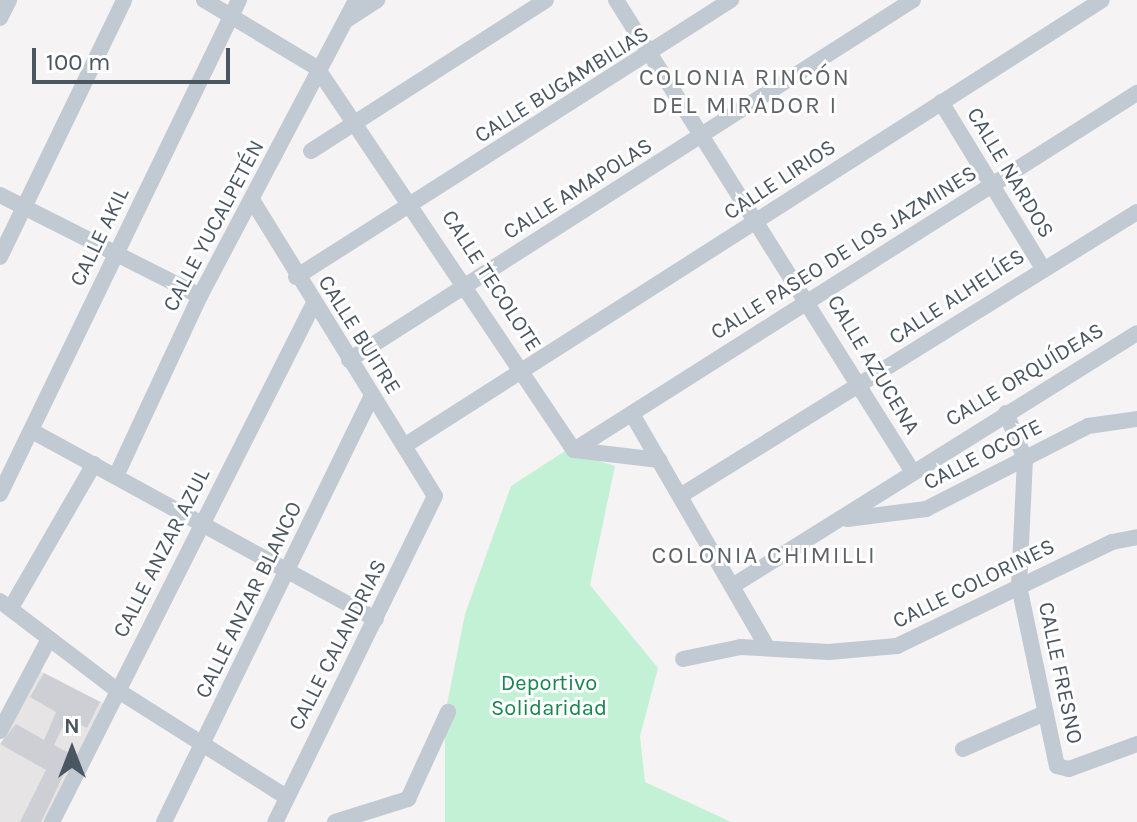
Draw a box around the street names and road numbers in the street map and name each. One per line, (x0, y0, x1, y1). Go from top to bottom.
street label: CALLE BUGAMBILIAS (470, 21, 654, 149)
street label: CALLE NARDOS (961, 103, 1059, 243)
street label: CALLE AMAPOLAS (499, 133, 657, 245)
street label: CALLE LIRIOS (719, 134, 841, 226)
street label: CALLE YUCALPETÉN (158, 136, 270, 316)
street label: CALLE PASEO DE LOS JAZMINES (706, 160, 982, 346)
street label: CALLE AKIL (65, 183, 135, 291)
street label: CALLE TECOLOTE (435, 205, 547, 357)
street label: CALLE ALHELÍES (884, 243, 1030, 351)
street label: CALLE BUITRE (312, 271, 406, 399)
street label: CALLE AZUCENA (821, 291, 925, 439)
street label: CALLE ORQUÍDEAS (941, 317, 1109, 433)
street label: CALLE OCOTE (919, 414, 1047, 496)
street label: CALLE ANZAR AZUL (108, 464, 216, 642)
street label: CALLE ANZAR BLANCO (190, 497, 308, 703)
street label: CALLE COLORINES (889, 533, 1059, 635)
street label: CALLE CALANDRIAS (283, 555, 393, 735)
street label: CALLE FRESNO (1032, 600, 1088, 746)

